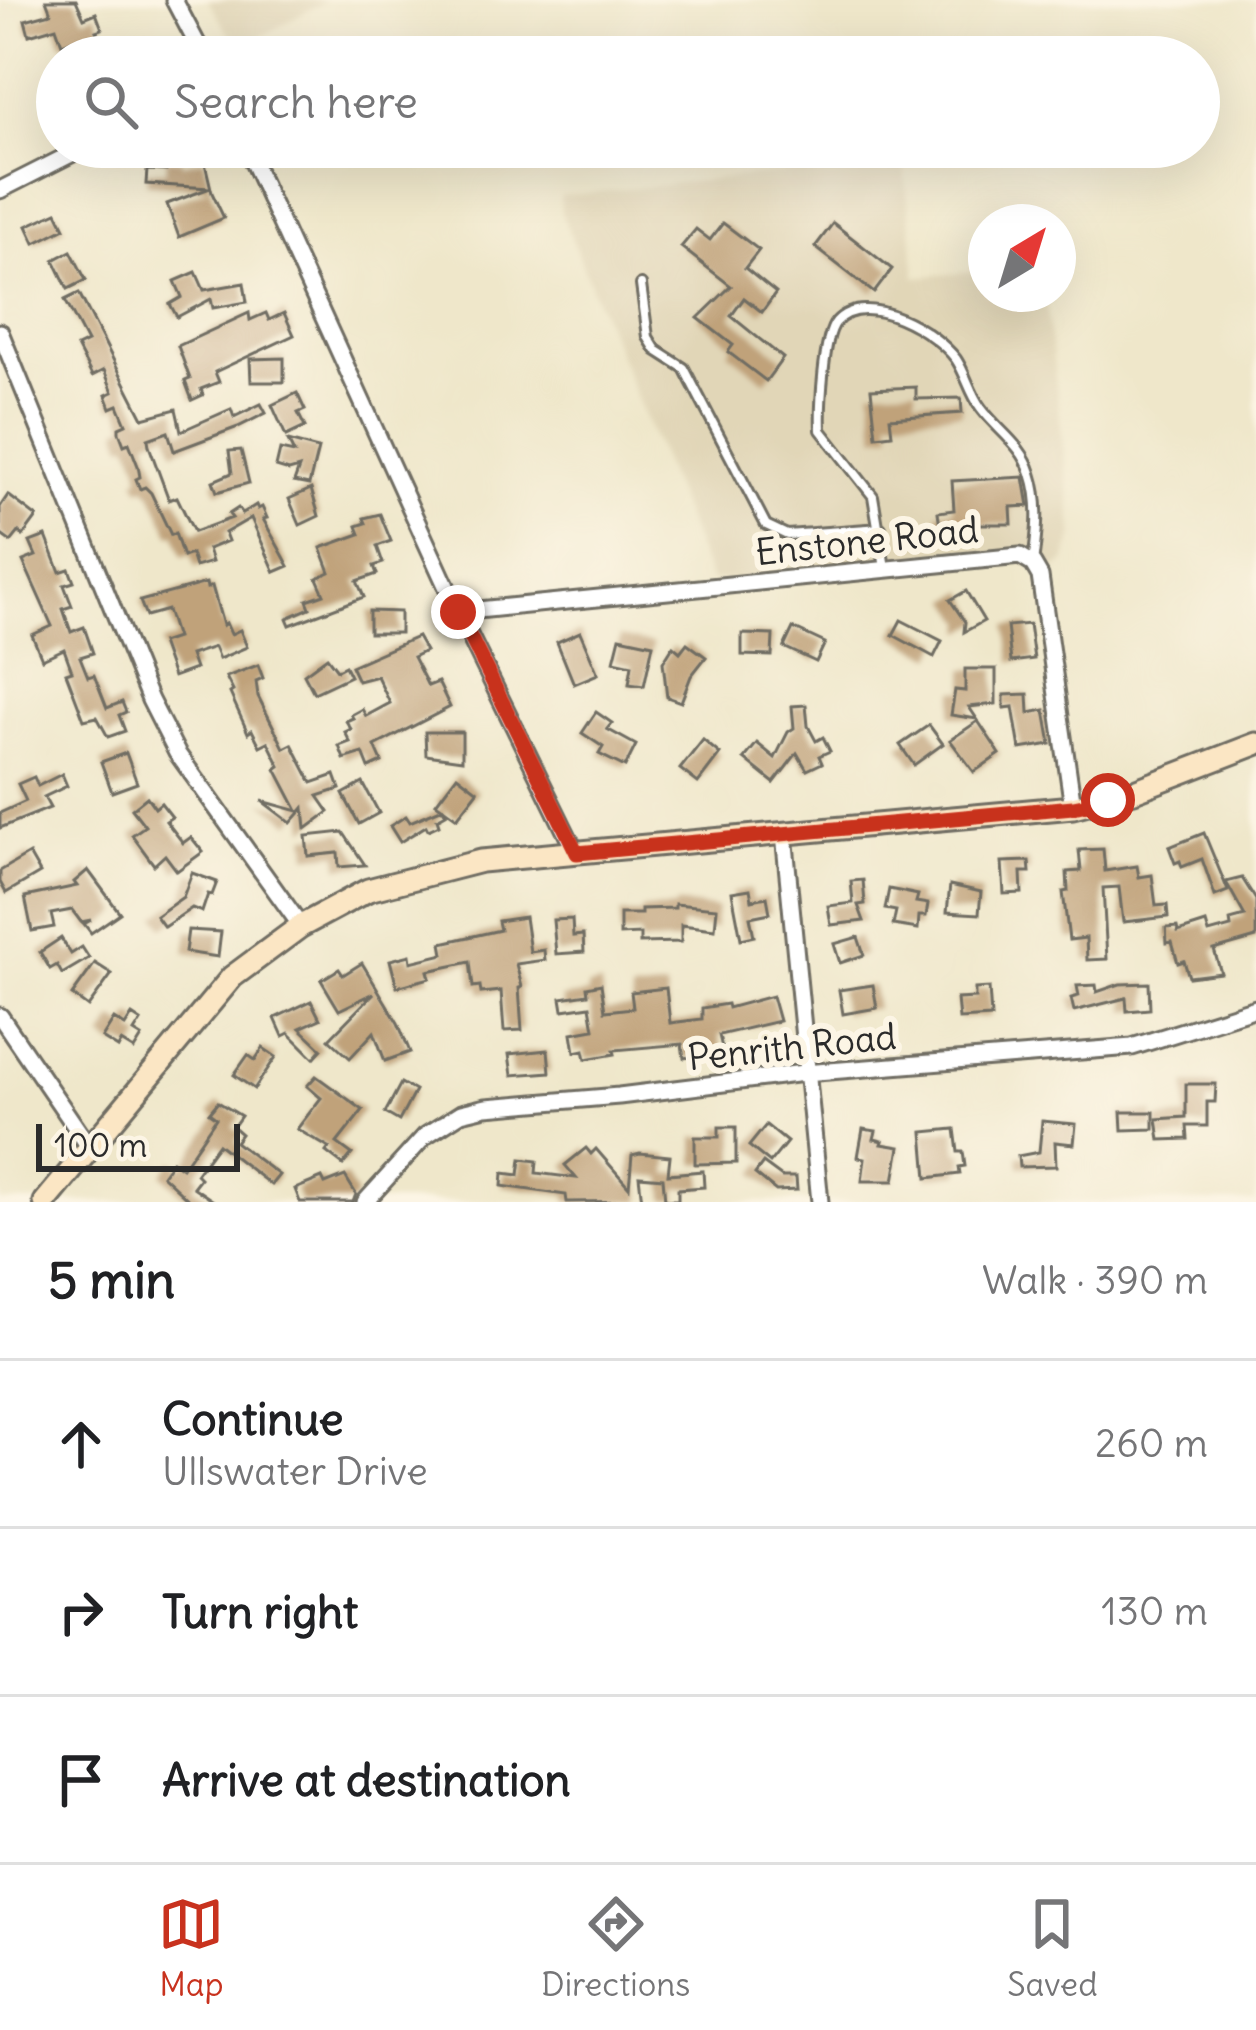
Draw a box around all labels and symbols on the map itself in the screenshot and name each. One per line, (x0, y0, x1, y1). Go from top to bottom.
north arrow (968, 204, 1076, 312)
street label: Enstone Road (753, 507, 981, 575)
route end (431, 585, 485, 639)
route start (1081, 773, 1135, 827)
street label: Penrith Road (686, 1014, 898, 1080)
scale bar (36, 1118, 240, 1171)

